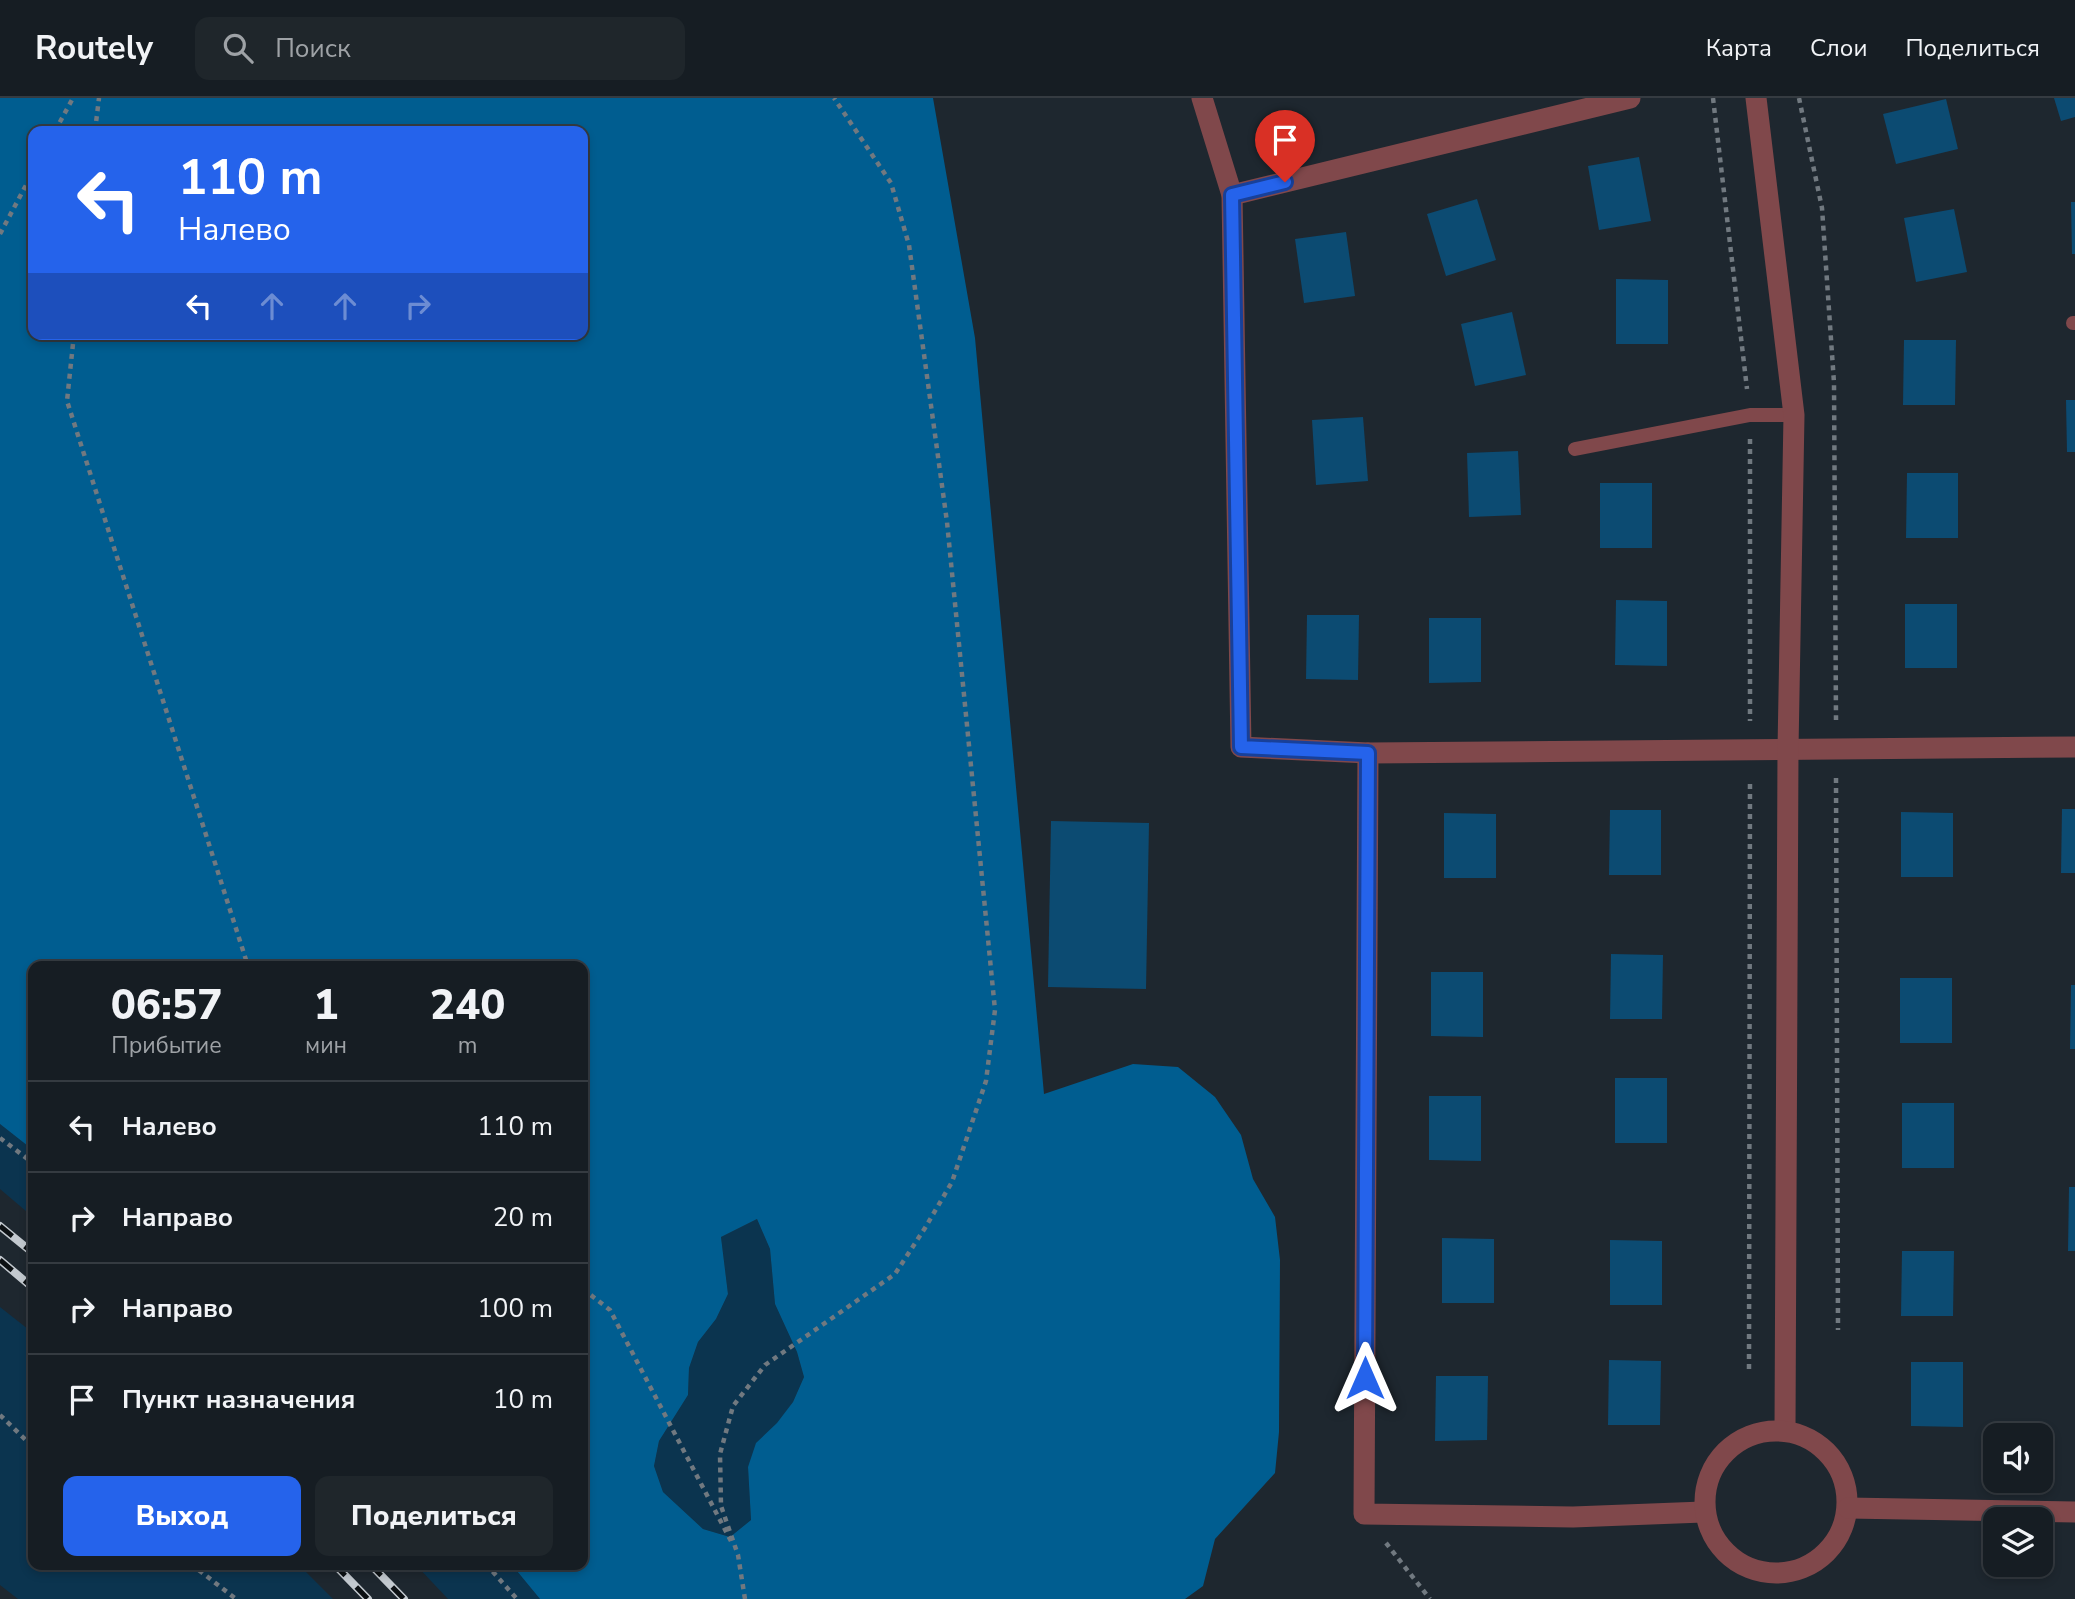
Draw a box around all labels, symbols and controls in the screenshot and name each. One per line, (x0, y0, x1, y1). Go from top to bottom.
search box (195, 17, 685, 80)
text: Routely (35, 26, 153, 71)
icon: search (219, 29, 257, 67)
text: Поиск (275, 31, 351, 66)
text: Карта (1706, 32, 1772, 64)
text: Слои (1810, 32, 1867, 64)
text: Поделиться (1905, 32, 2040, 64)
pin (1255, 110, 1315, 182)
icon: arrive (1266, 121, 1304, 159)
text: 110 m (178, 144, 322, 211)
icon: left (63, 154, 154, 245)
text: Налево (178, 208, 291, 251)
icon: left (180, 287, 218, 325)
icon: ahead (253, 287, 291, 325)
icon: ahead (326, 287, 364, 325)
icon: right (399, 287, 437, 325)
text: 06:57 (111, 977, 222, 1034)
text: 1 (313, 977, 339, 1034)
text: 240 (430, 977, 505, 1034)
text: Прибытие (111, 1030, 222, 1061)
text: мин (305, 1030, 347, 1061)
text: m (458, 1030, 477, 1061)
icon: left (63, 1108, 101, 1146)
text: Налево (122, 1109, 217, 1144)
text: 110 m (477, 1109, 553, 1144)
icon: right (63, 1199, 101, 1237)
text: Направо (122, 1200, 233, 1235)
text: 20 m (493, 1200, 553, 1235)
icon: right (63, 1290, 101, 1328)
text: Направо (122, 1291, 233, 1326)
text: 100 m (477, 1291, 553, 1326)
position arrow (1328, 1341, 1402, 1415)
icon: arrive (63, 1381, 101, 1419)
text: Пункт назначения (122, 1382, 355, 1417)
text: 10 m (493, 1382, 553, 1417)
map controls (1983, 1423, 2053, 1577)
button: sound (1983, 1423, 2053, 1493)
button: Выход (63, 1476, 301, 1556)
button: Поделиться (315, 1476, 553, 1556)
button: layers (1983, 1507, 2053, 1577)

